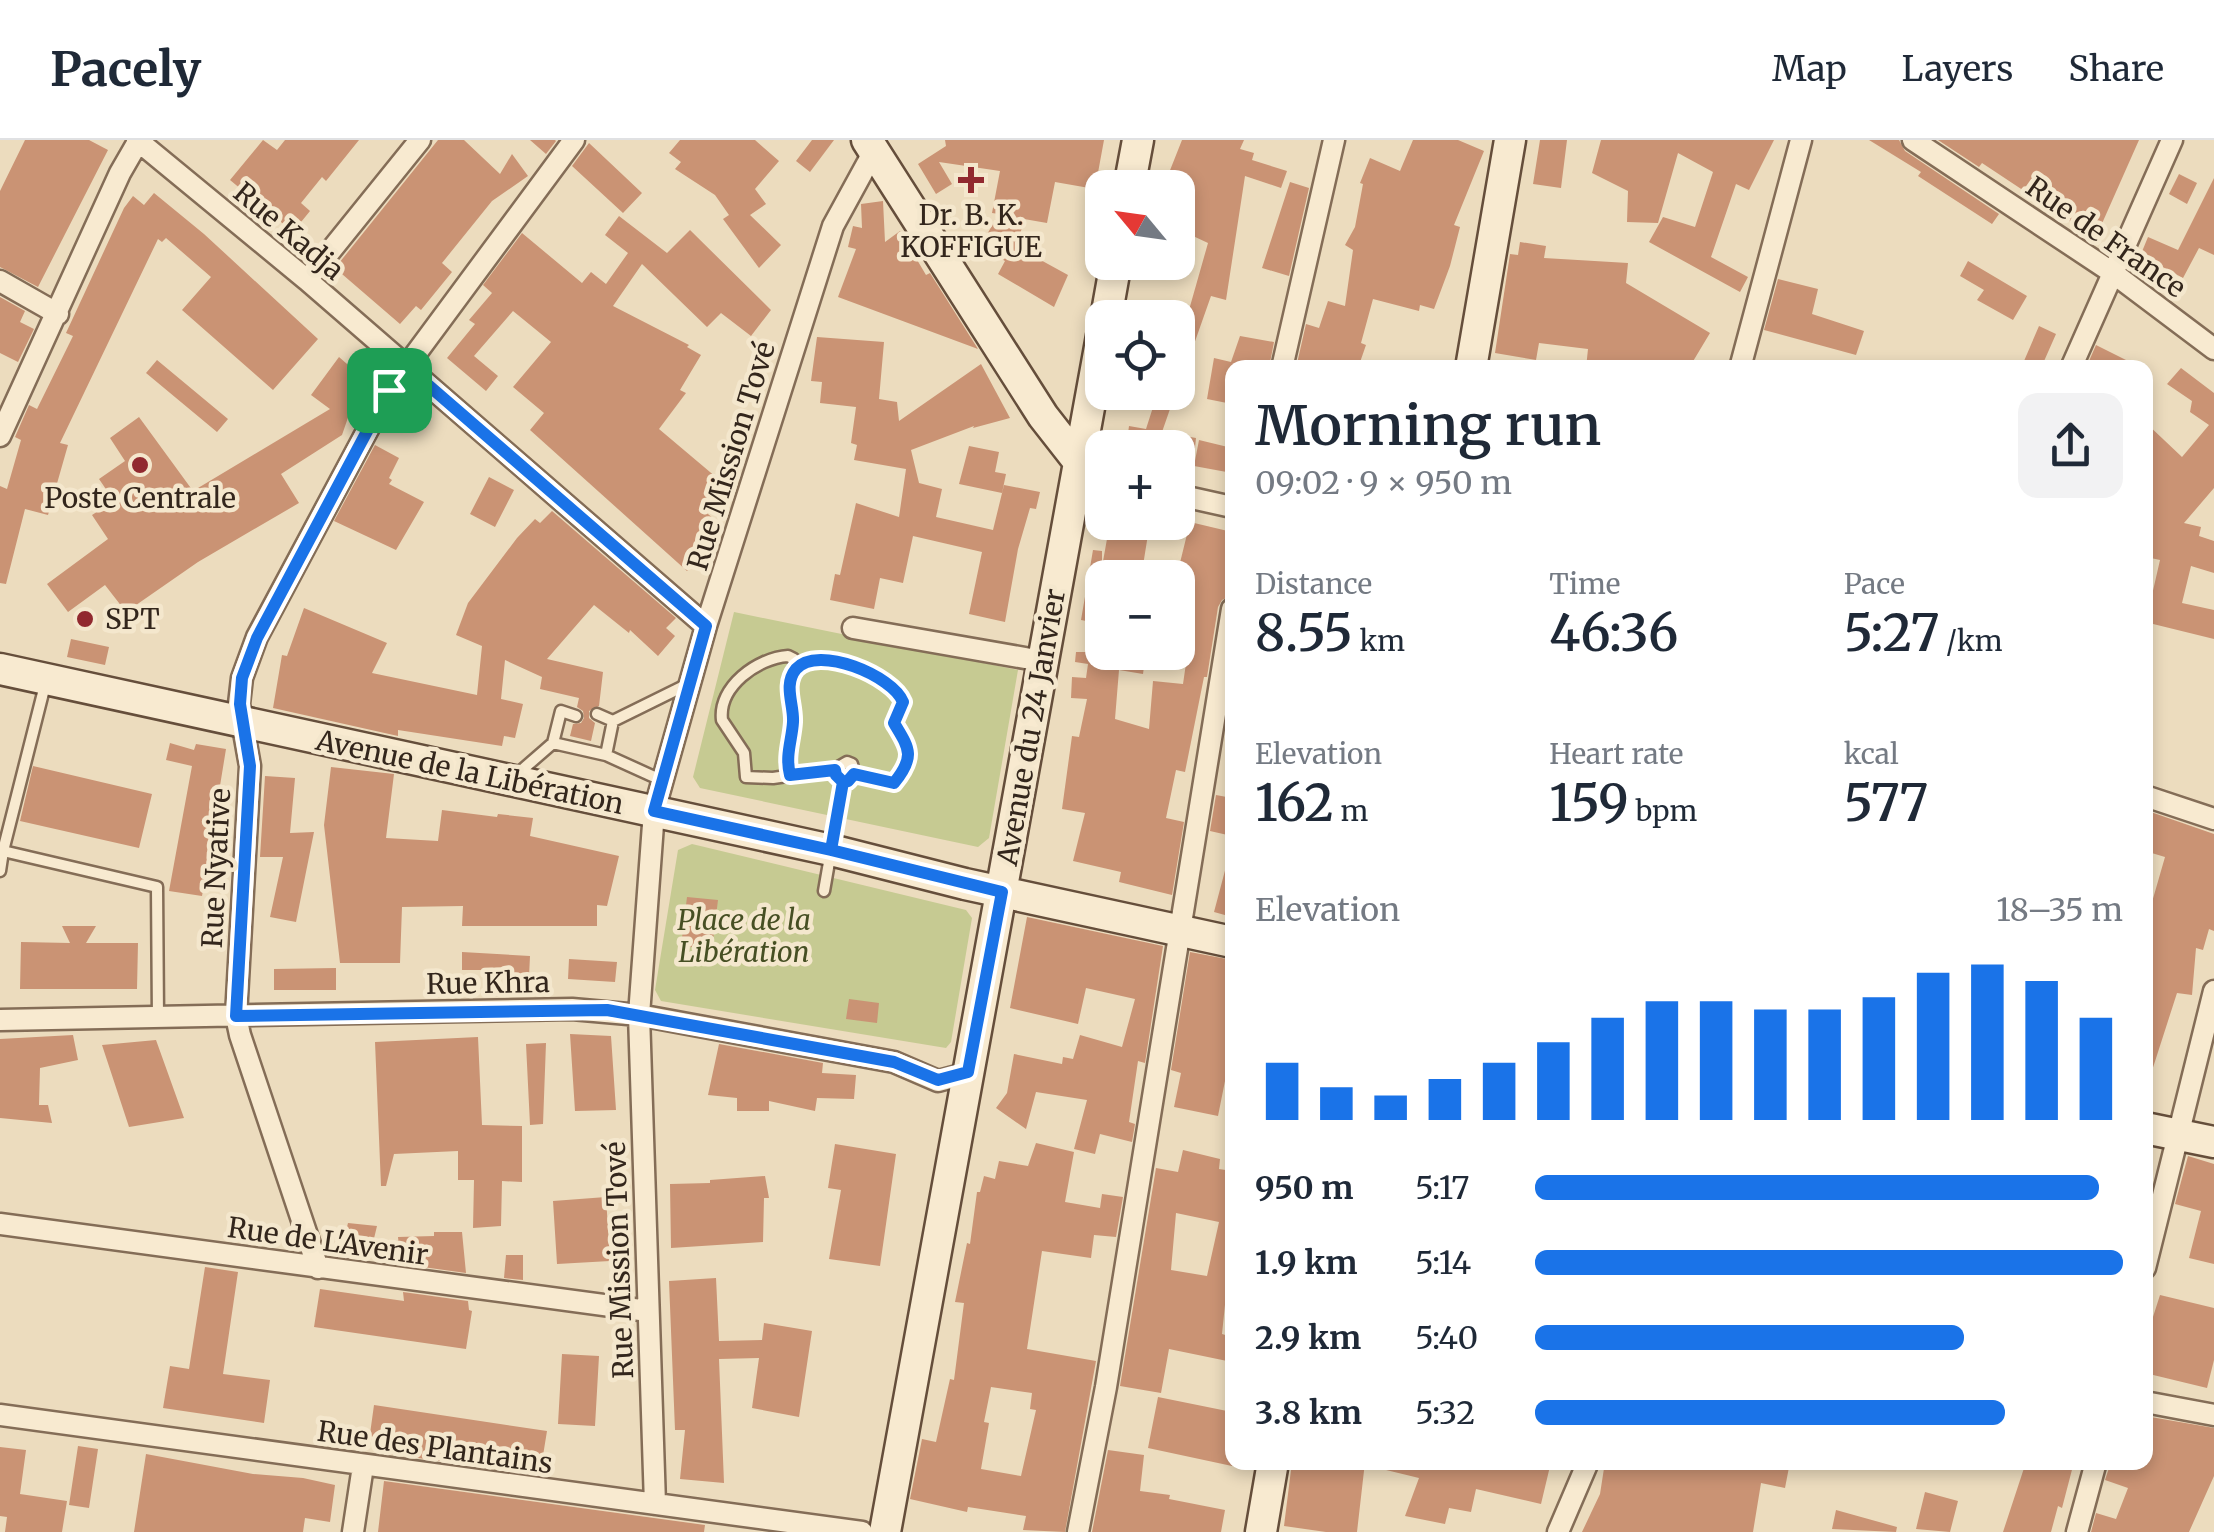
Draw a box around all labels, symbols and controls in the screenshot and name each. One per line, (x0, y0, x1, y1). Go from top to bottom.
text: Pacely (50, 39, 201, 99)
text: Map (1772, 47, 1847, 91)
text: Layers (1902, 47, 2013, 91)
text: Share (2068, 47, 2164, 91)
marker: Dr. B. K. KOFFIGUE (958, 167, 984, 193)
street label: Rue de France (2019, 169, 2193, 305)
north arrow (1085, 170, 1195, 280)
map controls (1085, 170, 1195, 670)
street label: Rue Kadja (226, 174, 352, 288)
place label: Dr. B. K. KOFFIGUE (900, 197, 1042, 265)
button: locate (1085, 300, 1195, 410)
street label: Rue Mission Tové (679, 337, 783, 575)
pin (347, 348, 432, 433)
icon: arrive (362, 363, 417, 418)
text: Morning run (1255, 391, 1601, 460)
button: share (2018, 393, 2123, 498)
button: + (1085, 430, 1195, 540)
marker: Poste Centrale (129, 454, 151, 476)
text: 09:02 · 9 × 950 m (1255, 463, 1512, 503)
place label: Poste Centrale (44, 480, 236, 516)
button: − (1085, 560, 1195, 670)
text: Distance (1255, 566, 1372, 602)
text: Time (1549, 566, 1620, 602)
text: Pace (1844, 566, 1905, 602)
street label: Avenue du 24 Janvier (989, 586, 1073, 869)
place label: SPT (105, 601, 160, 637)
text: 8.55 (1255, 602, 1353, 665)
text: 46:36 (1549, 602, 1679, 665)
text: 5:27 (1844, 602, 1939, 665)
marker: SPT (74, 608, 96, 630)
text: km (1353, 623, 1405, 659)
text: /km (1939, 623, 2002, 659)
street label: Avenue de la Libération (312, 722, 627, 822)
text: Elevation (1255, 736, 1382, 772)
text: Heart rate (1549, 736, 1683, 772)
text: kcal (1844, 736, 1899, 772)
text: 162 (1255, 772, 1334, 835)
text: 159 (1549, 772, 1629, 835)
text: 577 (1844, 772, 1928, 835)
street label: Rue Nyative (194, 787, 238, 949)
text: m (1334, 793, 1368, 829)
text: bpm (1629, 793, 1697, 829)
text: Elevation (1255, 890, 1400, 930)
text: 18–35 m (1996, 890, 2123, 930)
park label: Place de la Libération (677, 902, 811, 970)
street label: Rue Khra (426, 964, 550, 1002)
street label: Rue Mission Tové (597, 1141, 641, 1379)
text: 950 m (1255, 1168, 1353, 1208)
text: 5:17 (1415, 1168, 1470, 1208)
street label: Rue de L'Avenir (225, 1209, 431, 1273)
text: 1.9 km (1255, 1243, 1357, 1283)
text: 5:14 (1415, 1243, 1471, 1283)
text: 2.9 km (1255, 1318, 1361, 1358)
text: 5:40 (1415, 1318, 1478, 1358)
text: 3.8 km (1255, 1393, 1362, 1433)
text: 5:32 (1415, 1393, 1475, 1433)
street label: Rue des Plantains (315, 1413, 555, 1481)

